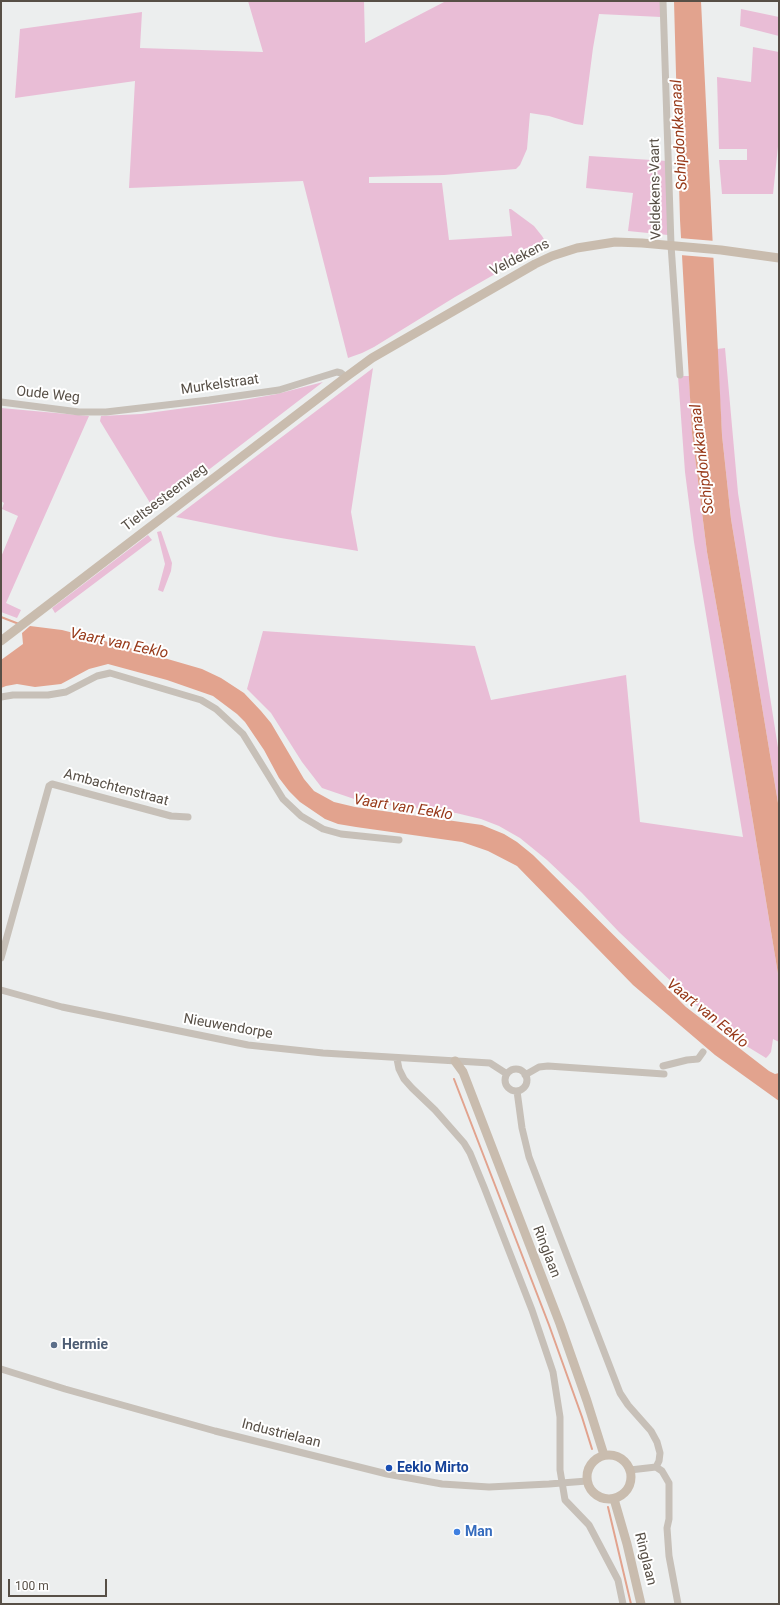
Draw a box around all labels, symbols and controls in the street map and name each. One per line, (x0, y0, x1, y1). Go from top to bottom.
water label: Schipdonkkanaal (668, 79, 692, 191)
street label: Veldekens-Vaart (647, 138, 665, 240)
street label: Veldekens (488, 236, 552, 280)
street label: Murkelstraat (180, 371, 260, 399)
street label: Oude Weg (15, 383, 81, 407)
water label: Schipdonkkanaal (687, 403, 719, 515)
street label: Tieltsesteenweg (119, 461, 211, 535)
water label: Vaart van Eeklo (68, 625, 170, 663)
street label: Ambachtenstraat (62, 766, 170, 810)
water label: Vaart van Eeklo (352, 791, 454, 825)
water label: Vaart van Eeklo (662, 975, 752, 1053)
street label: Nieuwendorpe (182, 1011, 274, 1043)
street label: Ringlaan (528, 1224, 564, 1280)
place label: Hermie (62, 1337, 108, 1353)
marker: Hermie (49, 1340, 59, 1350)
street label: Industrielaan (240, 1416, 322, 1452)
place label: Eeklo Mirto (397, 1460, 469, 1476)
marker: Eeklo Mirto (384, 1463, 394, 1473)
place label: Man (465, 1524, 493, 1540)
marker: Man (452, 1527, 462, 1537)
street label: Ringlaan (630, 1531, 660, 1587)
scale bar (10, 1571, 109, 1597)
text: 100 m (15, 1579, 49, 1593)

